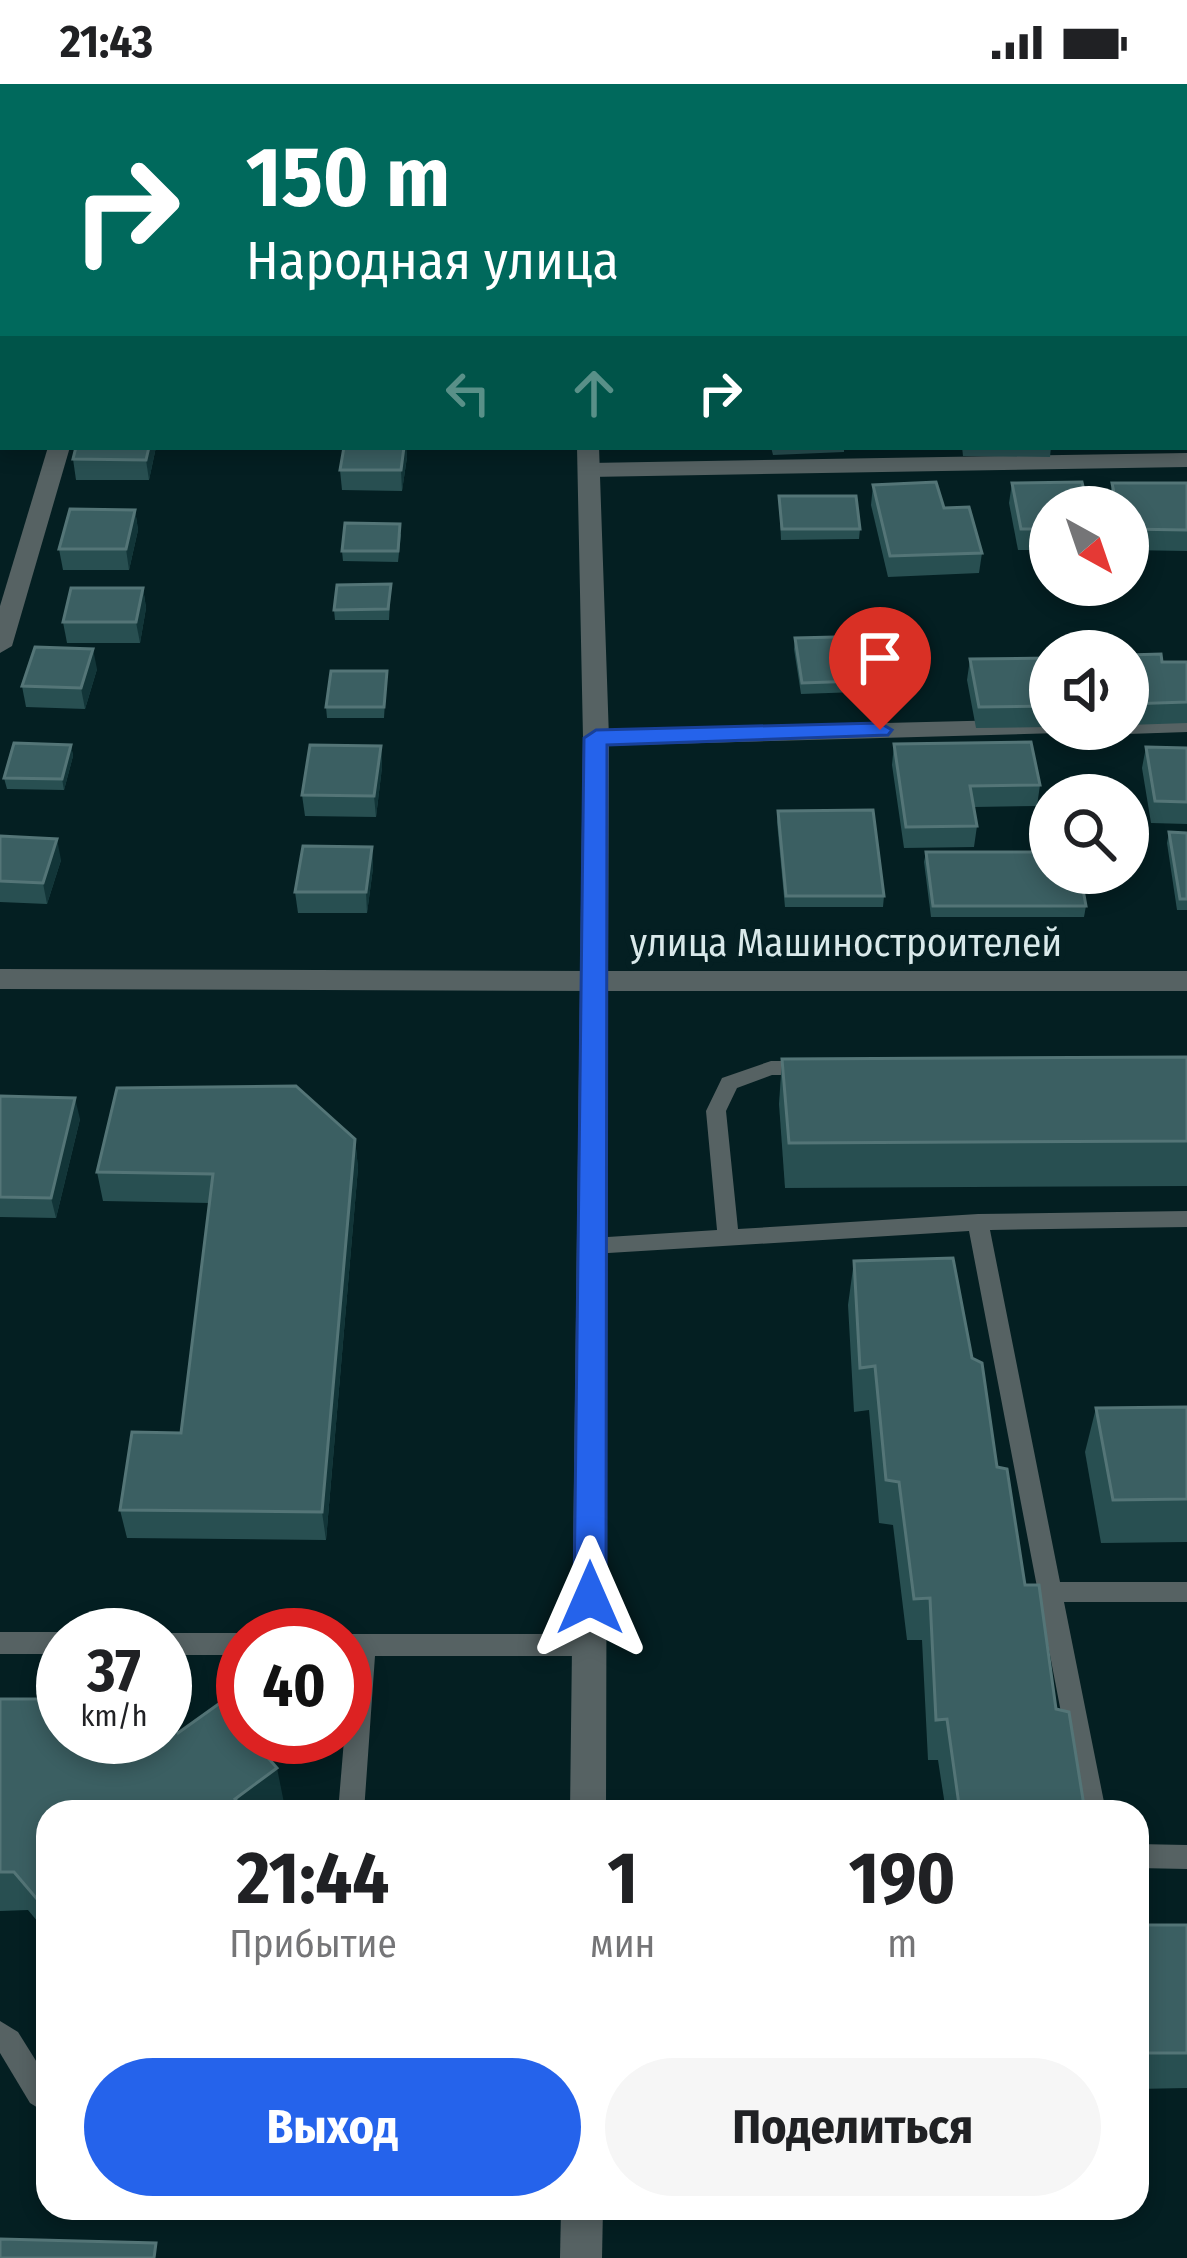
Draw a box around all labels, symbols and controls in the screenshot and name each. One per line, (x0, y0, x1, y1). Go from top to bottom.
text: 21:43 (60, 15, 153, 69)
text: 150 m (246, 127, 450, 228)
icon: right (48, 132, 204, 288)
text: Народная улица (246, 229, 619, 293)
icon: left (435, 360, 501, 426)
icon: ahead (561, 360, 627, 426)
icon: right (687, 360, 753, 426)
north arrow (1029, 486, 1149, 606)
map controls (1029, 486, 1149, 894)
pin (829, 607, 931, 730)
icon: arrive (847, 625, 913, 691)
button: sound (1029, 630, 1149, 750)
button: search (1029, 774, 1149, 894)
street label: улица Машиностроителей (630, 920, 1062, 966)
position arrow (527, 1535, 653, 1661)
speed limit sign: 40 (216, 1608, 372, 1764)
text: 37 (87, 1635, 141, 1707)
text: km/h (81, 1698, 147, 1734)
text: 21:44 (237, 1836, 389, 1922)
text: 1 (607, 1836, 638, 1922)
text: 190 (849, 1836, 956, 1922)
text: Прибытие (229, 1921, 397, 1967)
text: мин (590, 1921, 655, 1967)
text: m (887, 1921, 917, 1967)
button: Выход (84, 2058, 581, 2196)
button: Поделиться (605, 2058, 1101, 2196)

